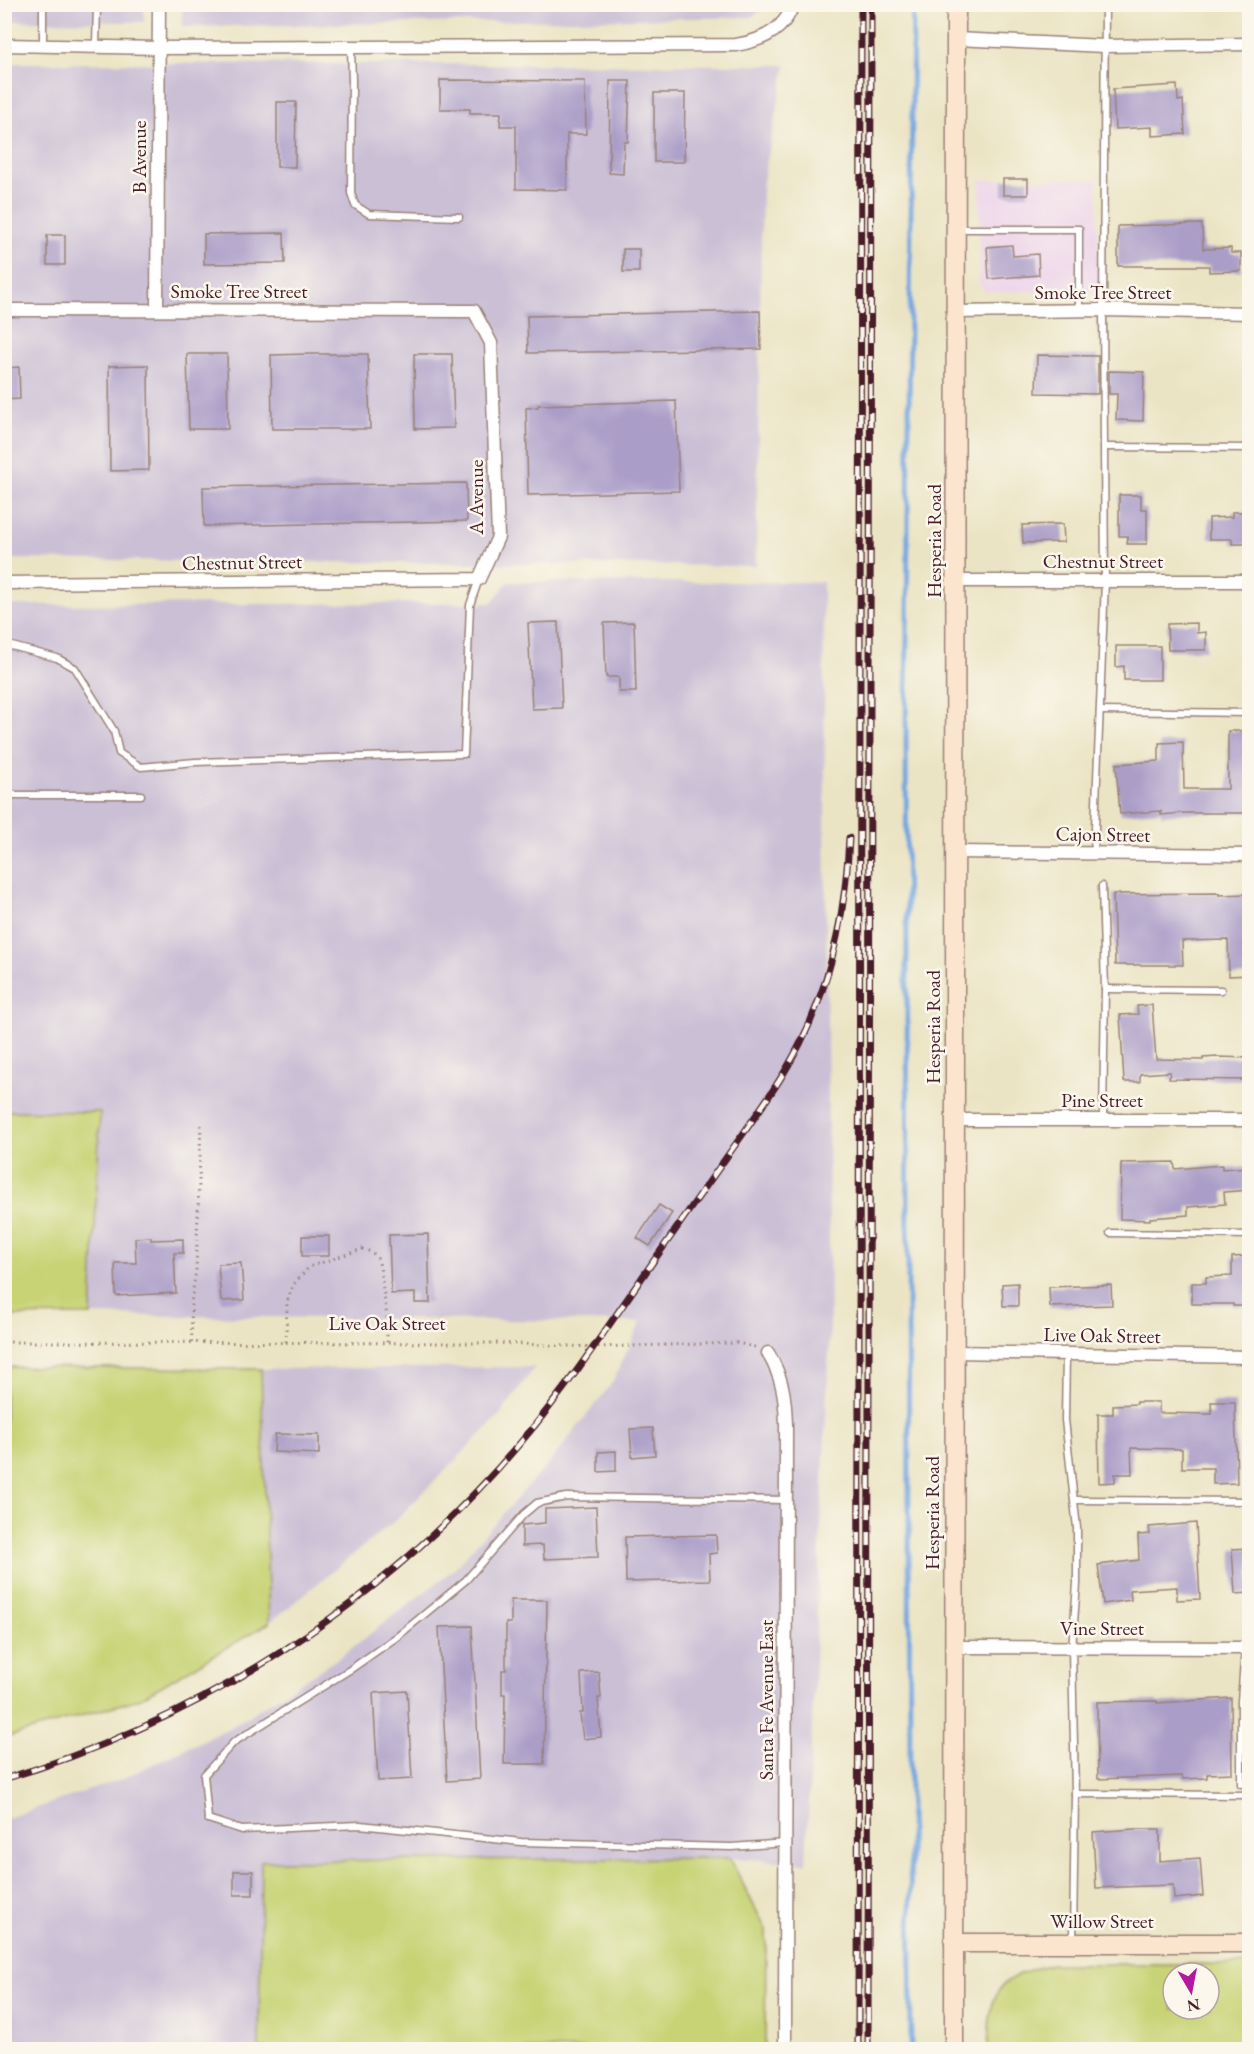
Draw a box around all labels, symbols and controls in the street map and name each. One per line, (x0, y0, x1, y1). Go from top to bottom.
street label: B Avenue (126, 120, 152, 194)
street label: Smoke Tree Street (170, 278, 308, 304)
street label: Smoke Tree Street (1034, 279, 1172, 305)
street label: A Avenue (463, 459, 489, 536)
street label: Hesperia Road (921, 483, 947, 598)
street label: Chestnut Street (182, 548, 303, 576)
street label: Chestnut Street (1043, 548, 1164, 574)
street label: Cajon Street (1055, 820, 1151, 848)
street label: Hesperia Road (920, 969, 946, 1084)
street label: Pine Street (1061, 1087, 1144, 1113)
street label: Live Oak Street (328, 1310, 446, 1336)
street label: Live Oak Street (1043, 1321, 1162, 1349)
street label: Hesperia Road (919, 1455, 945, 1570)
street label: Vine Street (1060, 1615, 1145, 1641)
street label: Santa Fe Avenue East (753, 1619, 779, 1780)
street label: Willow Street (1050, 1908, 1155, 1934)
north arrow (1161, 1961, 1221, 2021)
text: N (1185, 1994, 1202, 2017)

